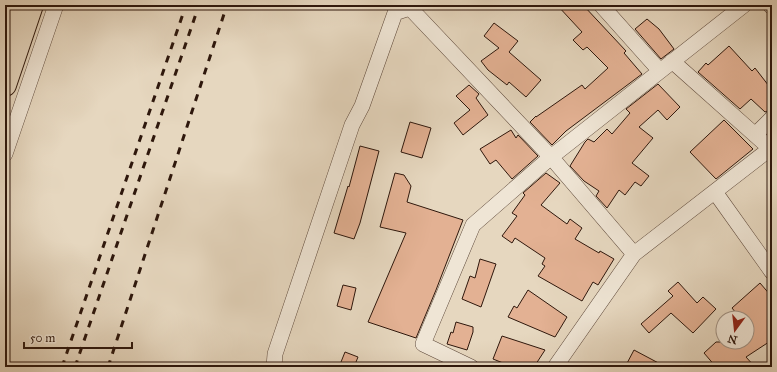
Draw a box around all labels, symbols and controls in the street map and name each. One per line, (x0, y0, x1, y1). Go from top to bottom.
north arrow (715, 310, 755, 350)
scale bar (24, 324, 132, 350)
text: 50 m (30, 331, 55, 345)
text: N (726, 332, 739, 347)

